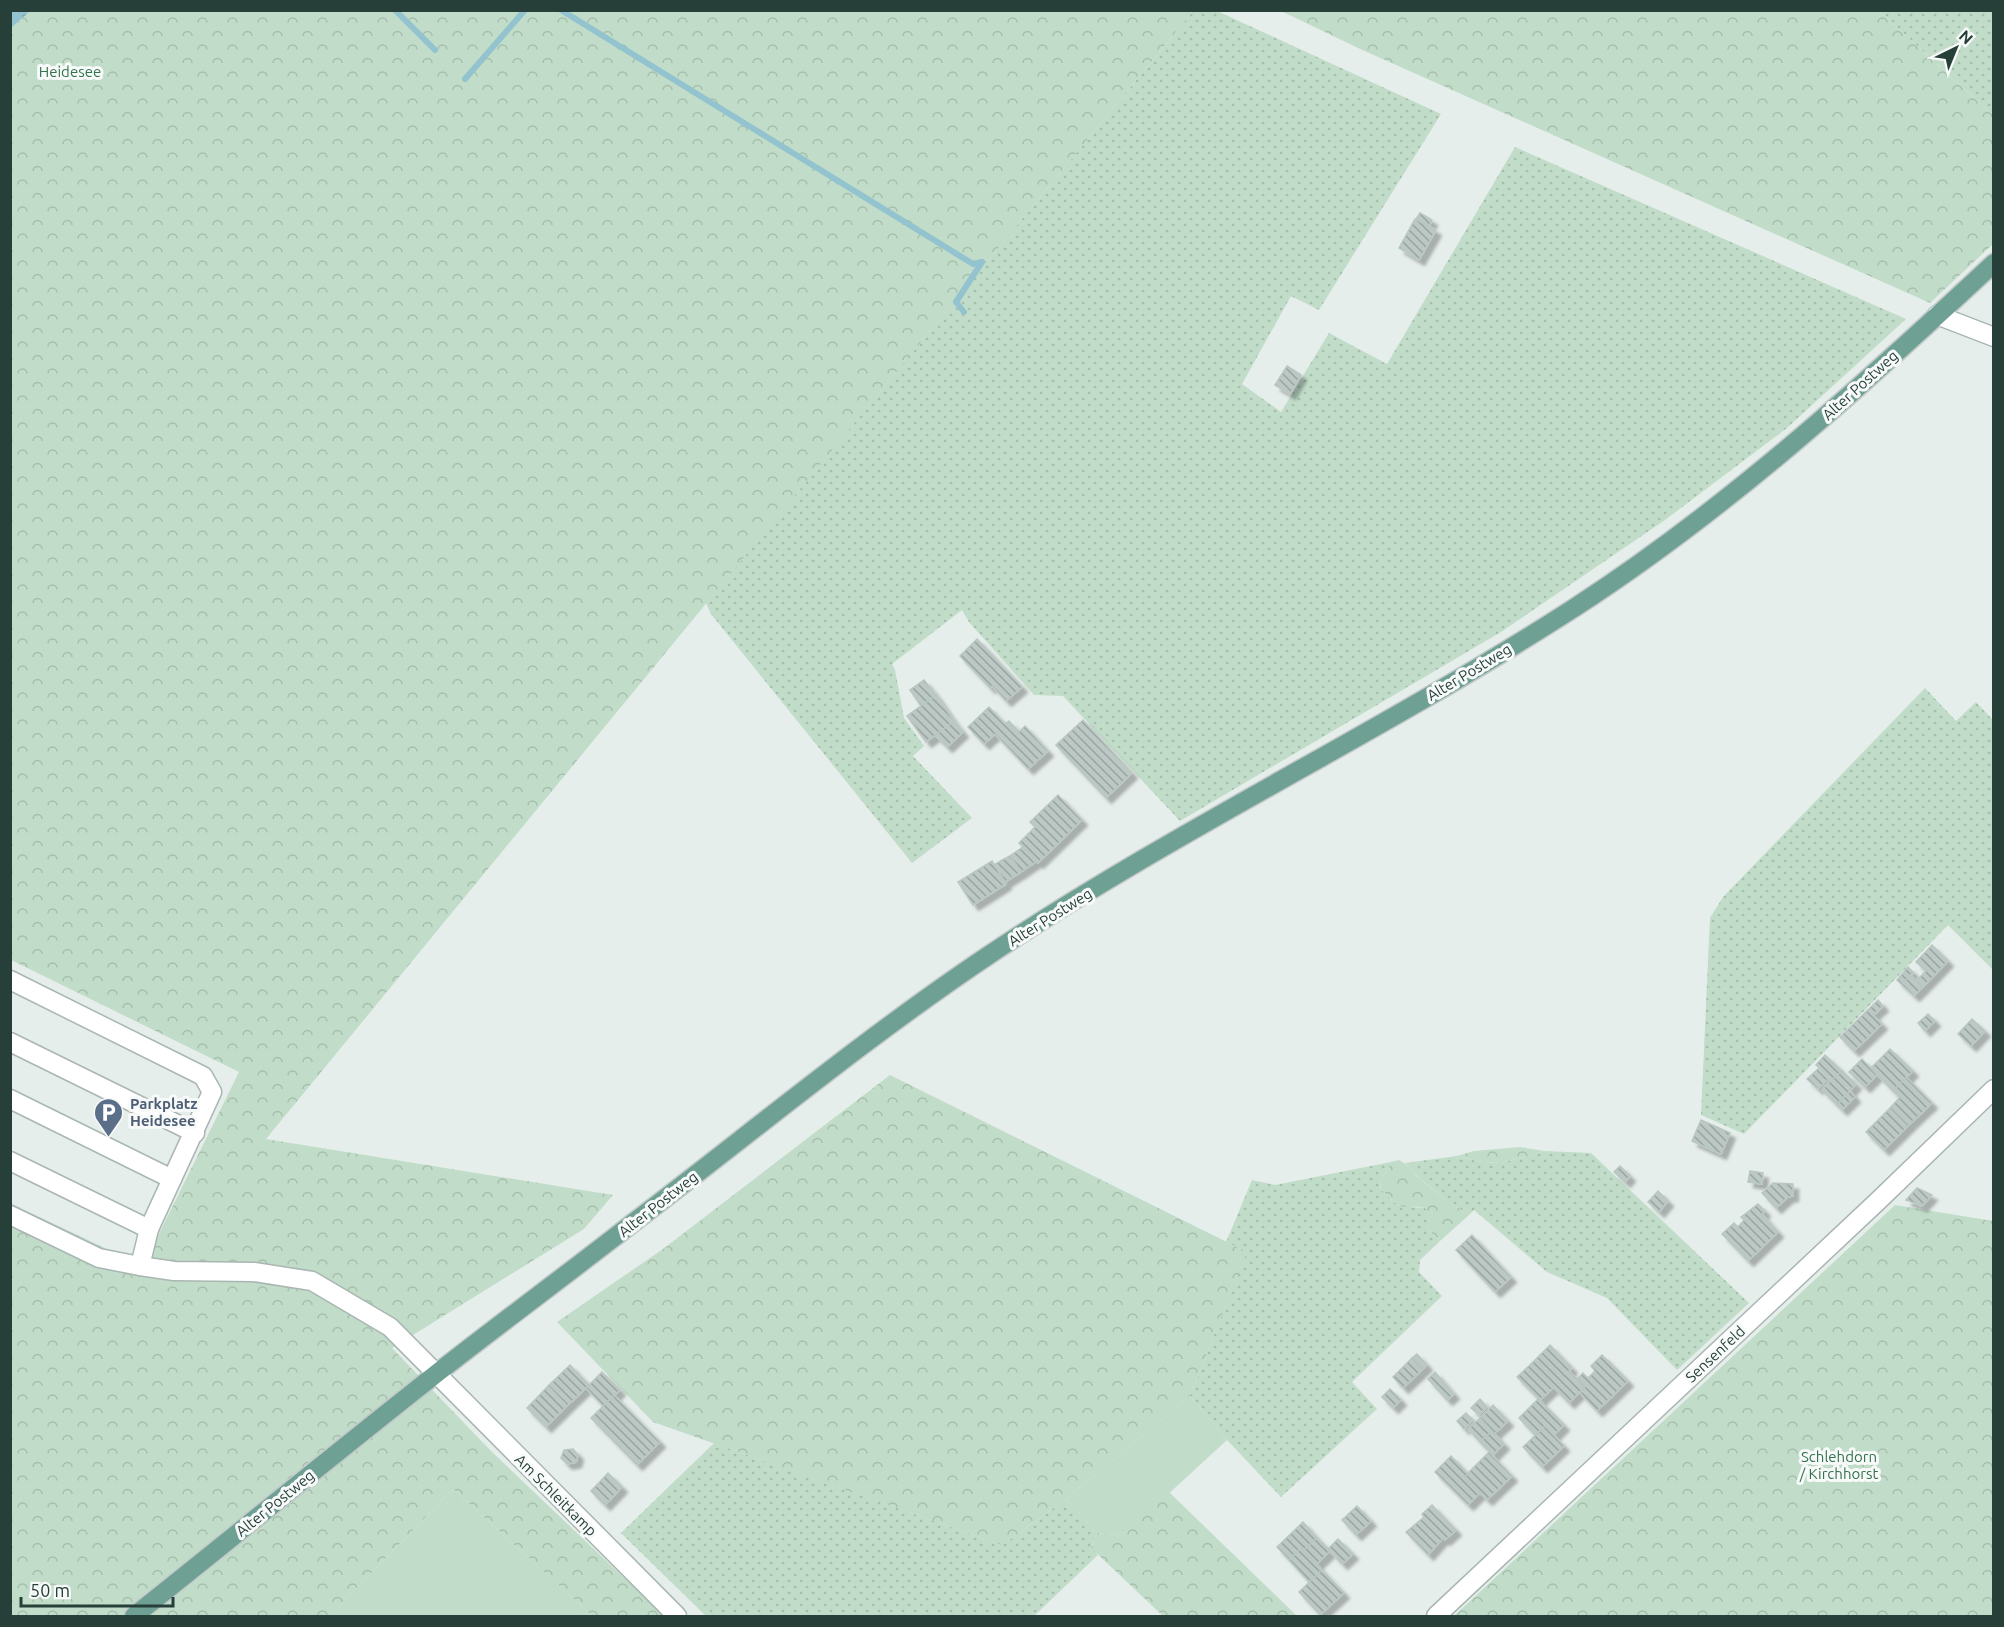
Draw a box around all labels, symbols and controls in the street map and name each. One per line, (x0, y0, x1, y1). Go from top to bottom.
north arrow (1926, 18, 1986, 78)
text: N (1956, 26, 1977, 48)
park label: Heidesee (39, 63, 101, 80)
street label: Alter Postweg (1819, 347, 1901, 423)
street label: Alter Postweg (1424, 640, 1514, 704)
street label: Alter Postweg (1005, 884, 1095, 950)
place label: Parkplatz Heidesee (130, 1095, 198, 1129)
parking icon: Parkplatz Heidesee (93, 1096, 125, 1138)
street label: Alter Postweg (615, 1168, 701, 1240)
street label: Sensenfeld (1682, 1322, 1748, 1386)
park label: Schlehdorn / Kirchhorst (1799, 1448, 1878, 1482)
street label: Am Schleitkamp (512, 1451, 600, 1539)
street label: Alter Postweg (233, 1466, 317, 1540)
scale bar (21, 1570, 172, 1608)
text: 50 m (30, 1580, 70, 1600)

